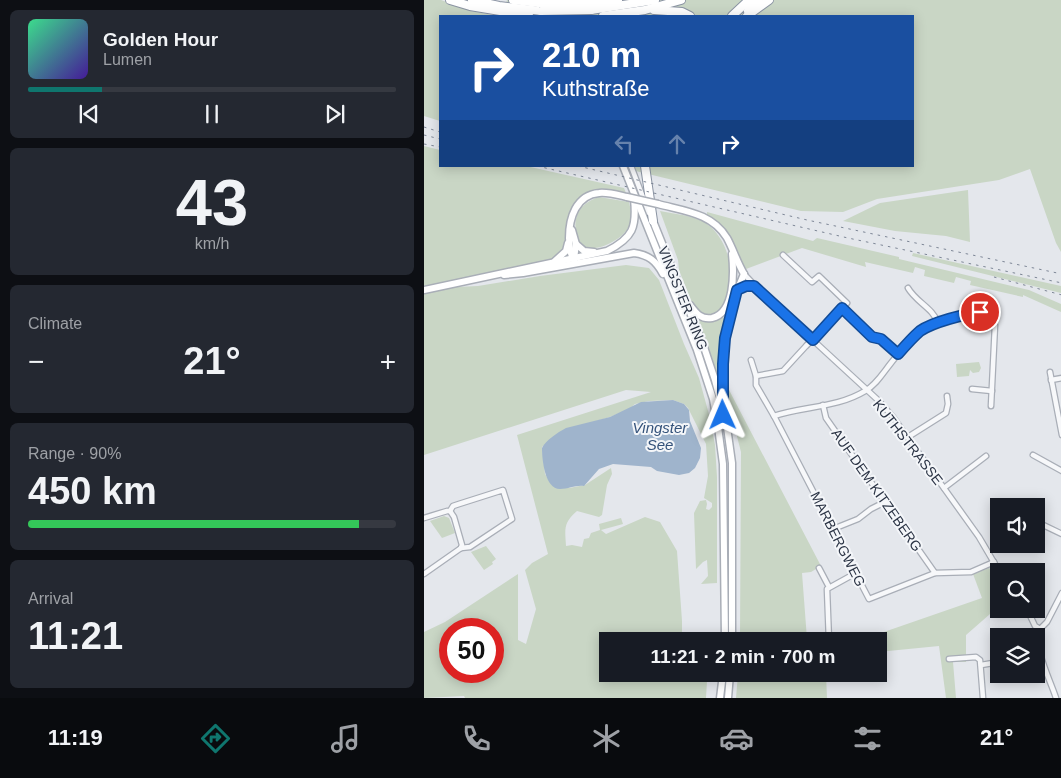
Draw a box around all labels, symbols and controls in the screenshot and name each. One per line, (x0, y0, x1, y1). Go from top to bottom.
text: Golden Hour (103, 29, 218, 50)
icon: right (459, 35, 524, 100)
text: 210 m (542, 35, 641, 74)
text: Lumen (103, 51, 152, 68)
text: Kuthstraße (542, 76, 650, 101)
icon: previous (75, 100, 103, 128)
icon: pause (198, 100, 226, 128)
icon: next (321, 100, 349, 128)
icon: left (610, 130, 638, 158)
icon: ahead (663, 130, 691, 158)
icon: right (716, 130, 744, 158)
text: 43 (176, 166, 248, 239)
text: km/h (195, 235, 229, 252)
street label: VINGSTER RING (655, 244, 711, 352)
pin (959, 291, 1001, 333)
icon: arrive (966, 298, 994, 326)
text: Climate (28, 315, 82, 332)
text: 21° (183, 340, 241, 382)
text: − (28, 346, 44, 377)
text: + (380, 346, 396, 377)
position arrow (696, 388, 748, 440)
street label: KUTHSTRASSE (870, 396, 946, 488)
water label: Vingster See (633, 419, 688, 453)
street label: AUF DEM KITZEBERG (829, 426, 925, 554)
text: Range · 90% (28, 445, 121, 462)
text: 450 km (28, 470, 157, 512)
street label: MARBERGWEG (807, 489, 869, 589)
map controls (990, 498, 1045, 683)
button: sound (990, 498, 1045, 553)
button: search (990, 563, 1045, 618)
text: Arrival (28, 590, 73, 607)
text: 11:21 (28, 615, 123, 657)
speed limit sign: 50 (439, 618, 504, 683)
button: layers (990, 628, 1045, 683)
text: 11:21 · 2 min · 700 m (651, 646, 835, 667)
icon: directions (198, 721, 233, 756)
icon: music (328, 721, 363, 756)
icon: phone (459, 721, 494, 756)
icon: climate (589, 721, 624, 756)
icon: car (719, 721, 754, 756)
icon: filters (850, 721, 885, 756)
text: 11:19 (48, 725, 103, 750)
text: 21° (980, 725, 1013, 750)

